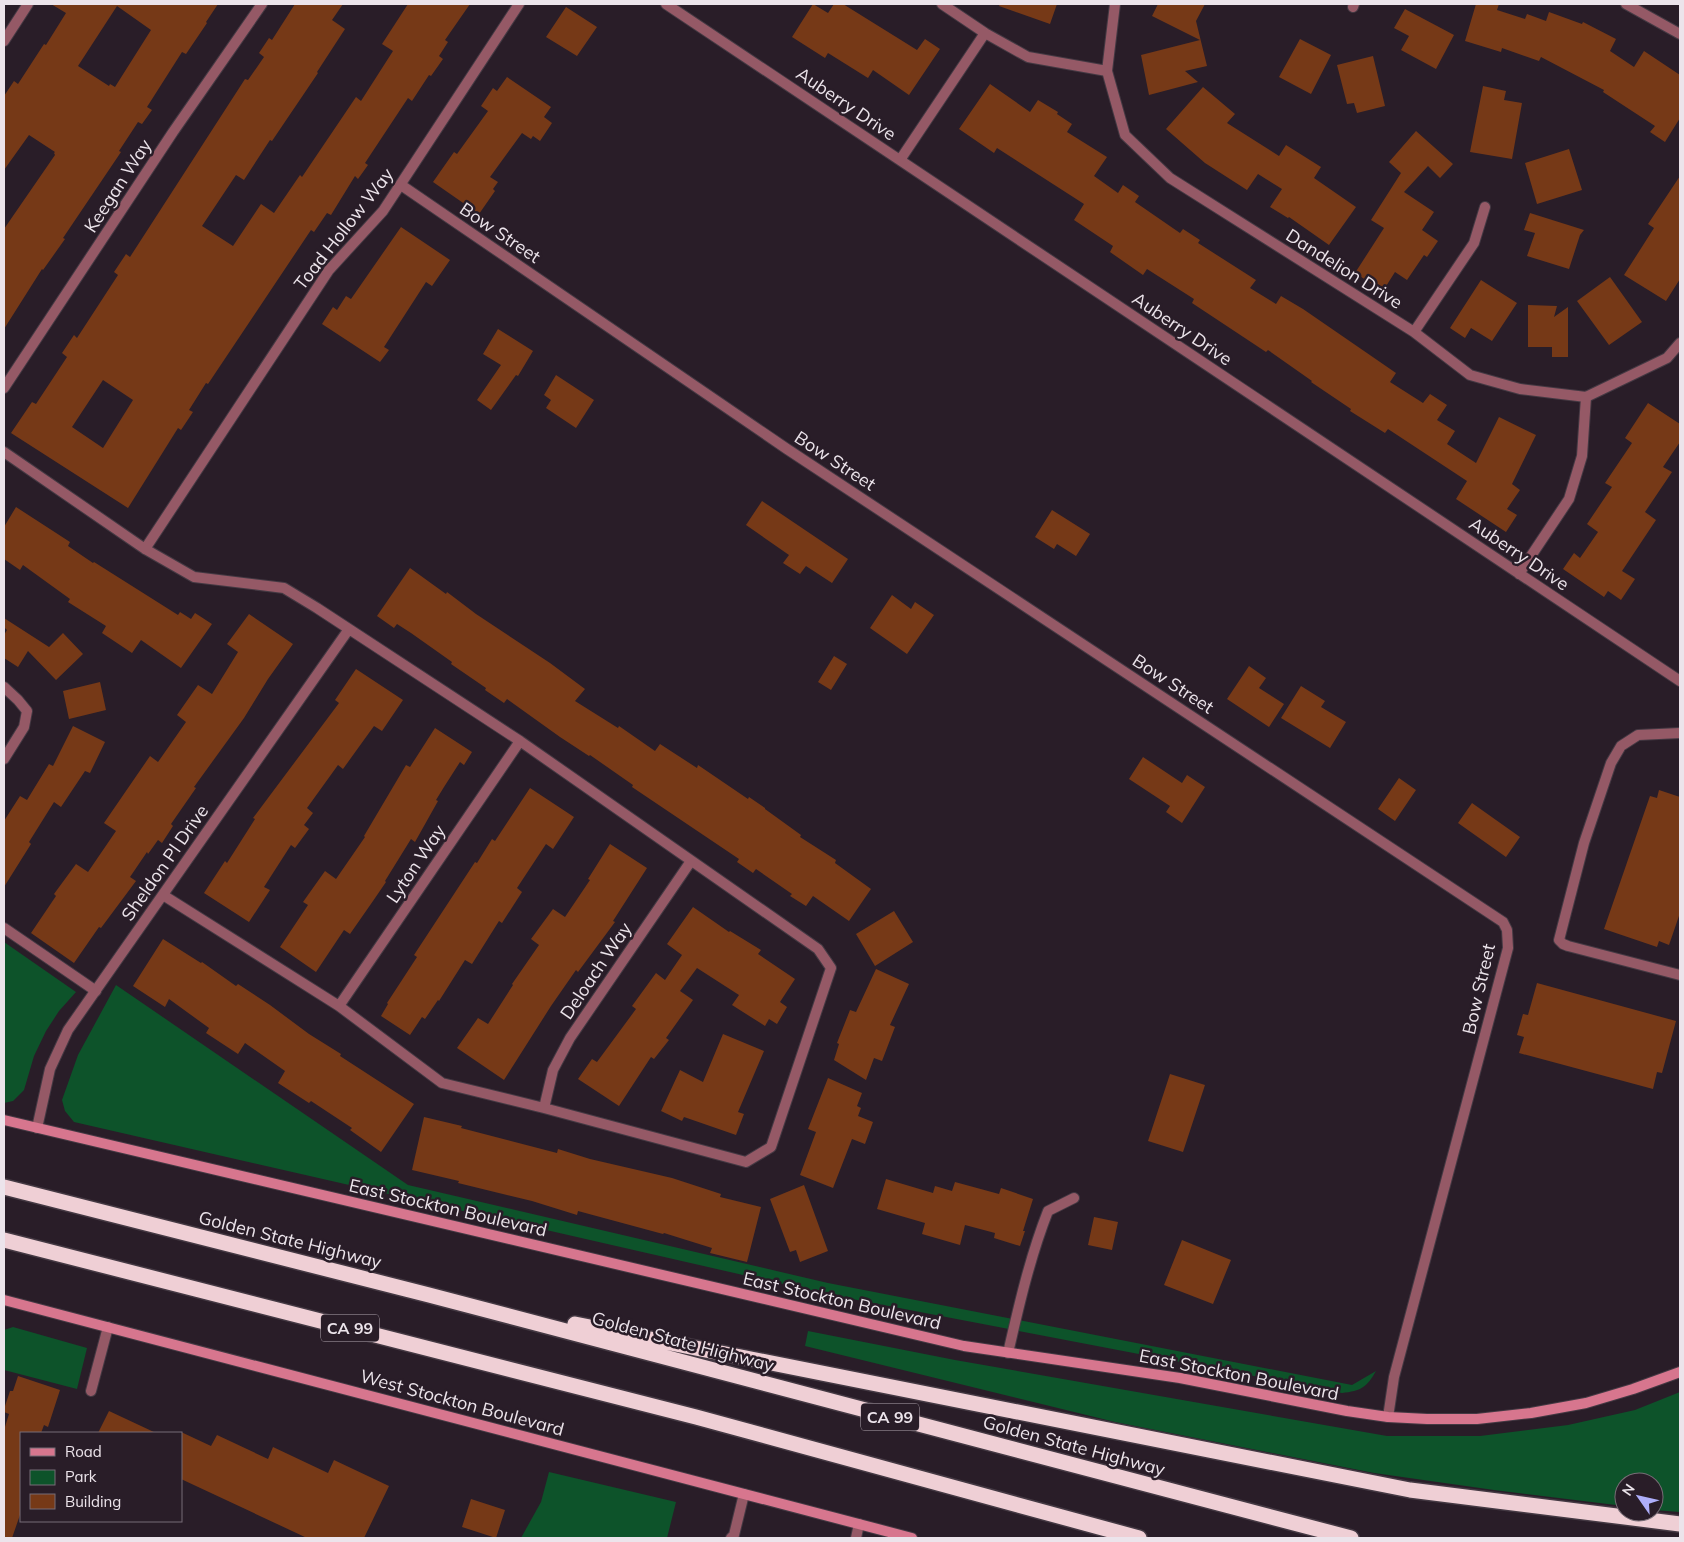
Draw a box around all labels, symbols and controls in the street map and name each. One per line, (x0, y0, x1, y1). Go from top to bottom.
street label: Auberry Drive (792, 62, 901, 145)
street label: Keegan Way (79, 134, 157, 237)
street label: Toad Hollow Way (289, 163, 399, 294)
street label: Bow Street (455, 197, 545, 268)
street label: Dandelion Drive (1282, 224, 1407, 314)
street label: Auberry Drive (1128, 287, 1237, 370)
street label: Bow Street (790, 426, 880, 495)
street label: Auberry Drive (1465, 512, 1574, 595)
street label: Bow Street (1128, 649, 1218, 718)
street label: Sheldon Pl Drive (116, 800, 213, 925)
street label: Lyton Way (381, 820, 450, 907)
street label: Deloach Way (555, 917, 637, 1024)
street label: Bow Street (1457, 941, 1500, 1037)
street label: East Stockton Boulevard (347, 1174, 549, 1242)
street label: Golden State Highway (196, 1206, 384, 1273)
street label: East Stockton Boulevard (741, 1267, 943, 1335)
street label: Golden State Highway (590, 1306, 777, 1377)
road number: CA 99 (321, 1315, 379, 1342)
street label: East Stockton Boulevard (1137, 1344, 1341, 1405)
street label: West Stockton Boulevard (358, 1364, 567, 1441)
road number: CA 99 (861, 1404, 919, 1430)
street label: Golden State Highway (981, 1410, 1168, 1481)
legend (20, 1432, 182, 1522)
text: Road (65, 1442, 102, 1461)
text: Park (65, 1467, 97, 1486)
north arrow (1614, 1472, 1664, 1522)
text: N (1618, 1480, 1639, 1499)
text: Building (65, 1492, 121, 1511)

